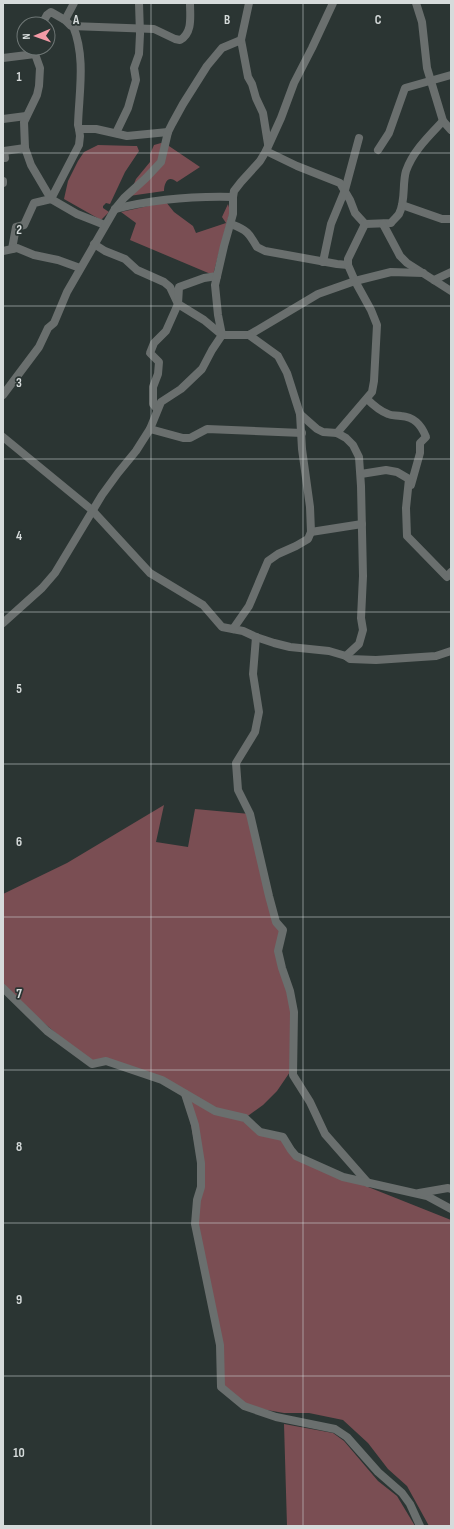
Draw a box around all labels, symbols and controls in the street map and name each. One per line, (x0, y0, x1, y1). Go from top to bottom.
text: A (72, 12, 80, 28)
text: B (224, 12, 230, 28)
text: C (375, 12, 382, 28)
north arrow (16, 16, 56, 56)
text: N (20, 33, 33, 39)
text: 1 (16, 69, 22, 85)
text: 2 (16, 222, 22, 238)
text: 3 (16, 375, 22, 391)
text: 4 (16, 528, 22, 544)
text: 5 (16, 681, 22, 697)
text: 6 (16, 834, 22, 850)
text: 7 (16, 986, 22, 1002)
text: 8 (16, 1139, 22, 1155)
text: 9 (16, 1292, 22, 1308)
text: 10 (13, 1445, 25, 1461)

